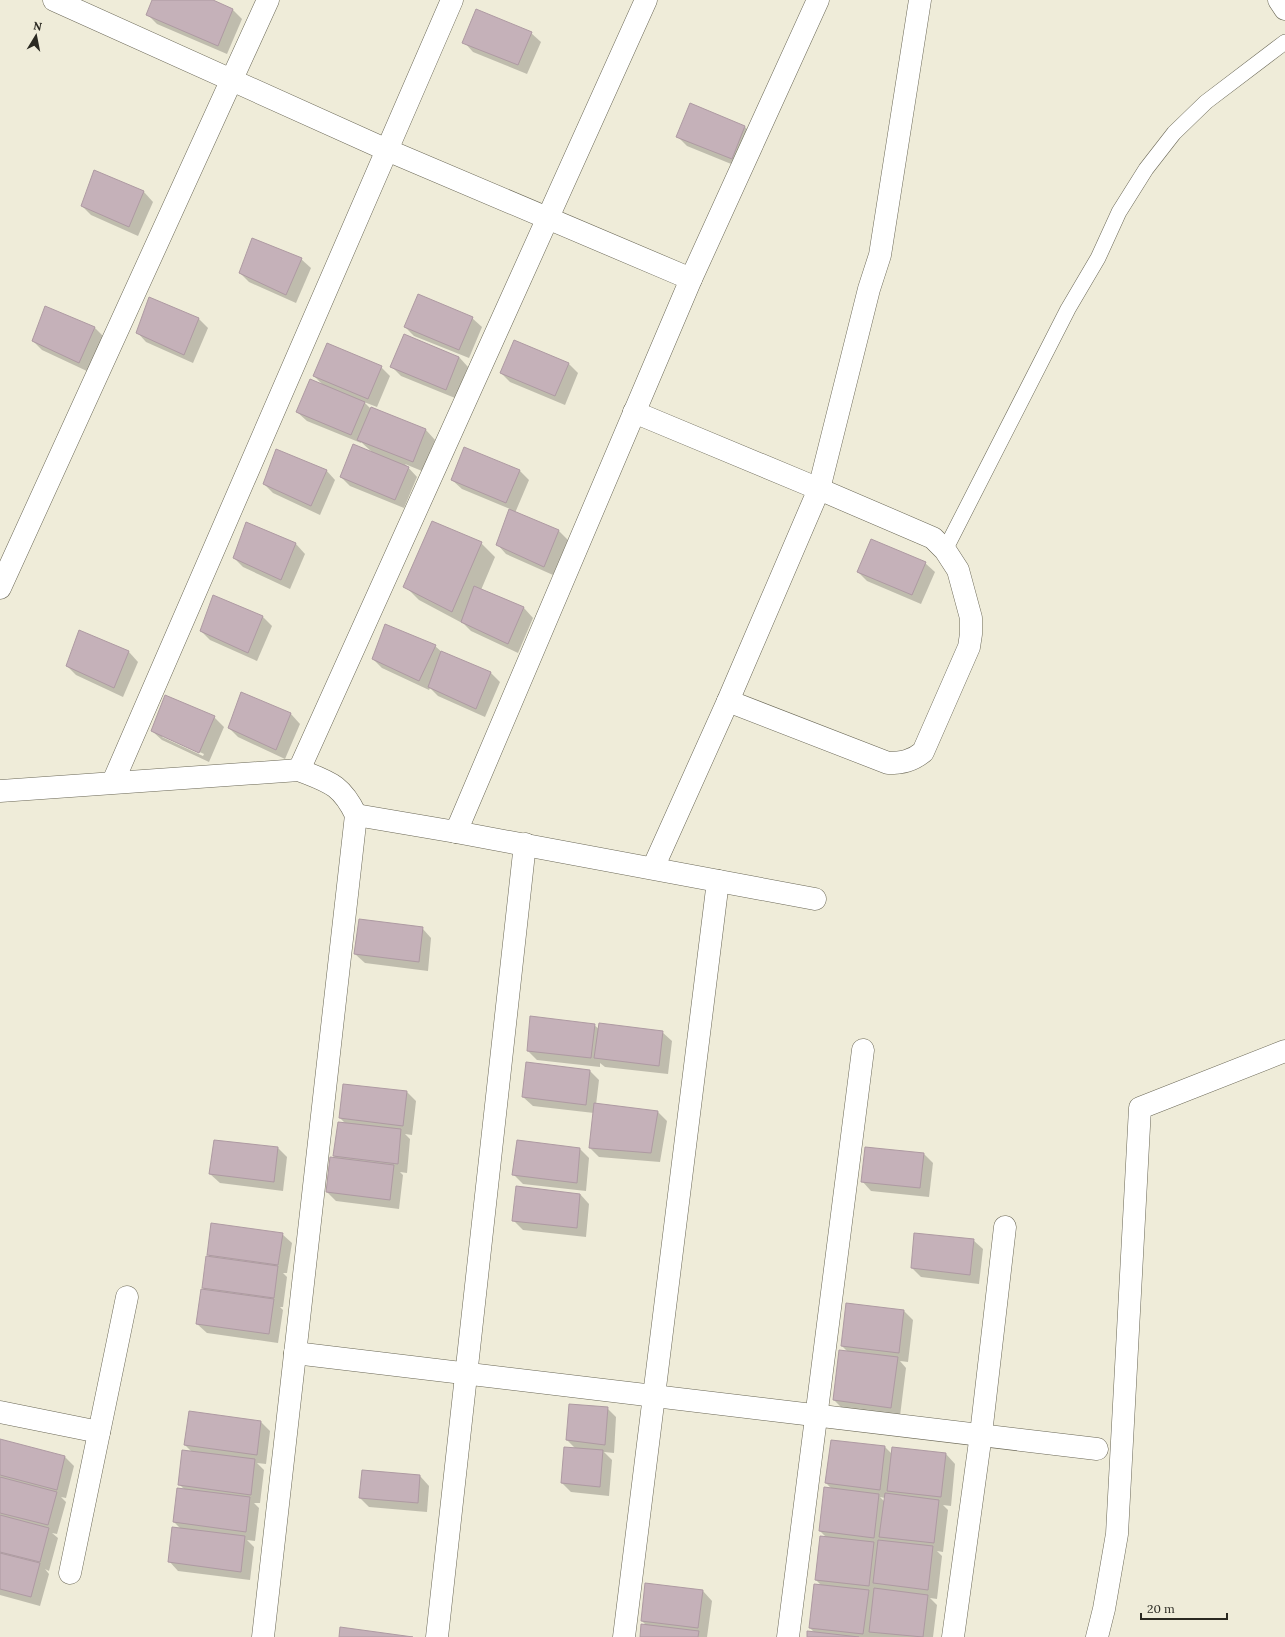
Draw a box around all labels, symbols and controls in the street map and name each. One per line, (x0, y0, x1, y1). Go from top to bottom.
north arrow (16, 16, 56, 56)
text: N (32, 19, 44, 34)
scale bar (1141, 1595, 1227, 1621)
text: 20 m (1147, 1601, 1175, 1616)

